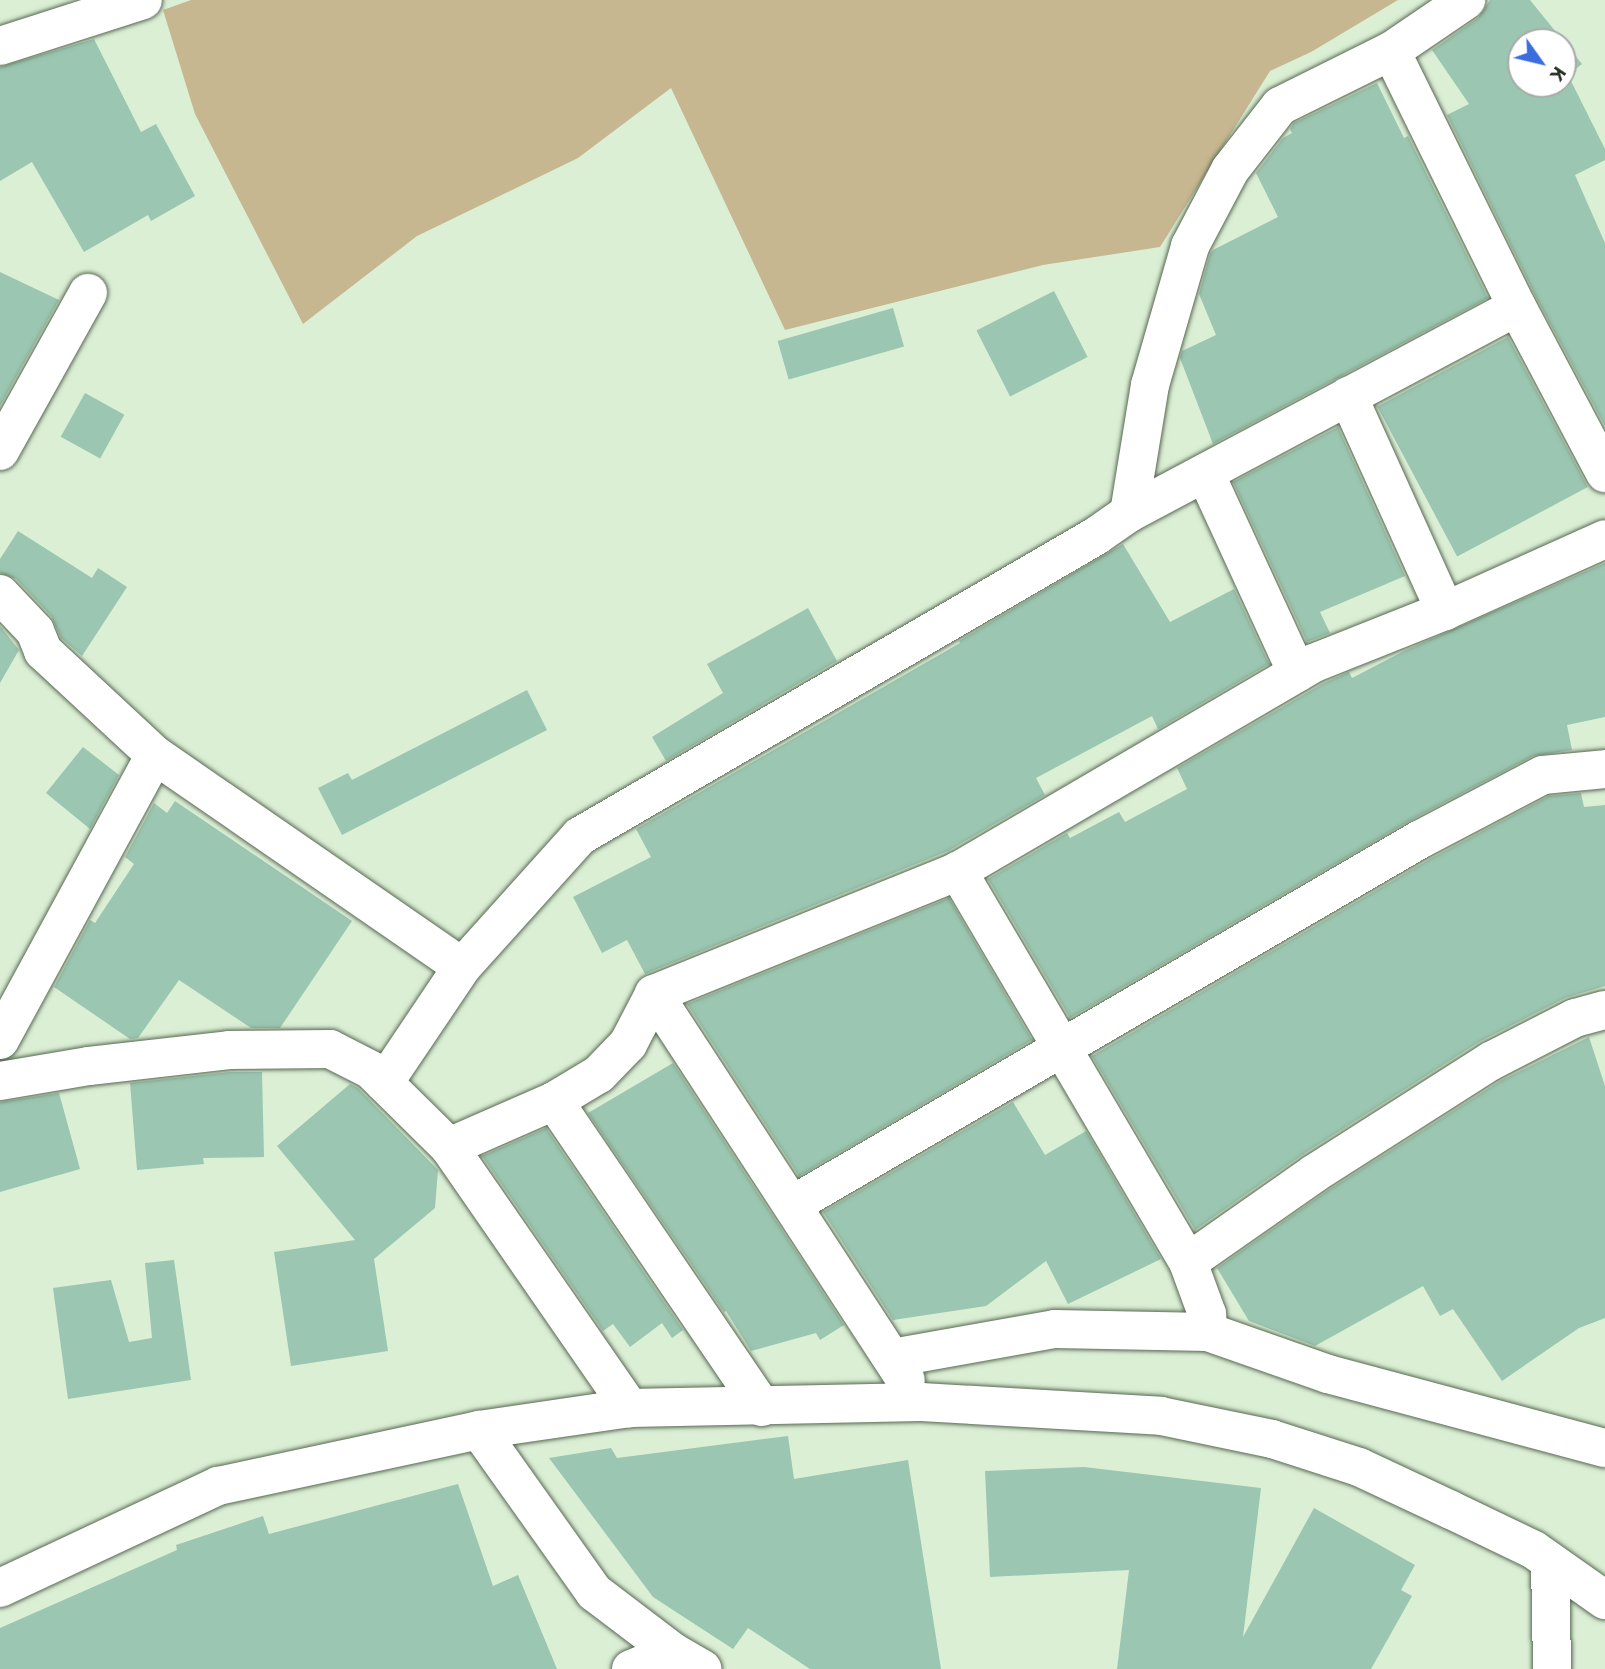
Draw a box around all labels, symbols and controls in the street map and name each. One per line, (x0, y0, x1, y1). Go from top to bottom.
north arrow (1507, 28, 1577, 98)
text: K (1545, 62, 1571, 85)

